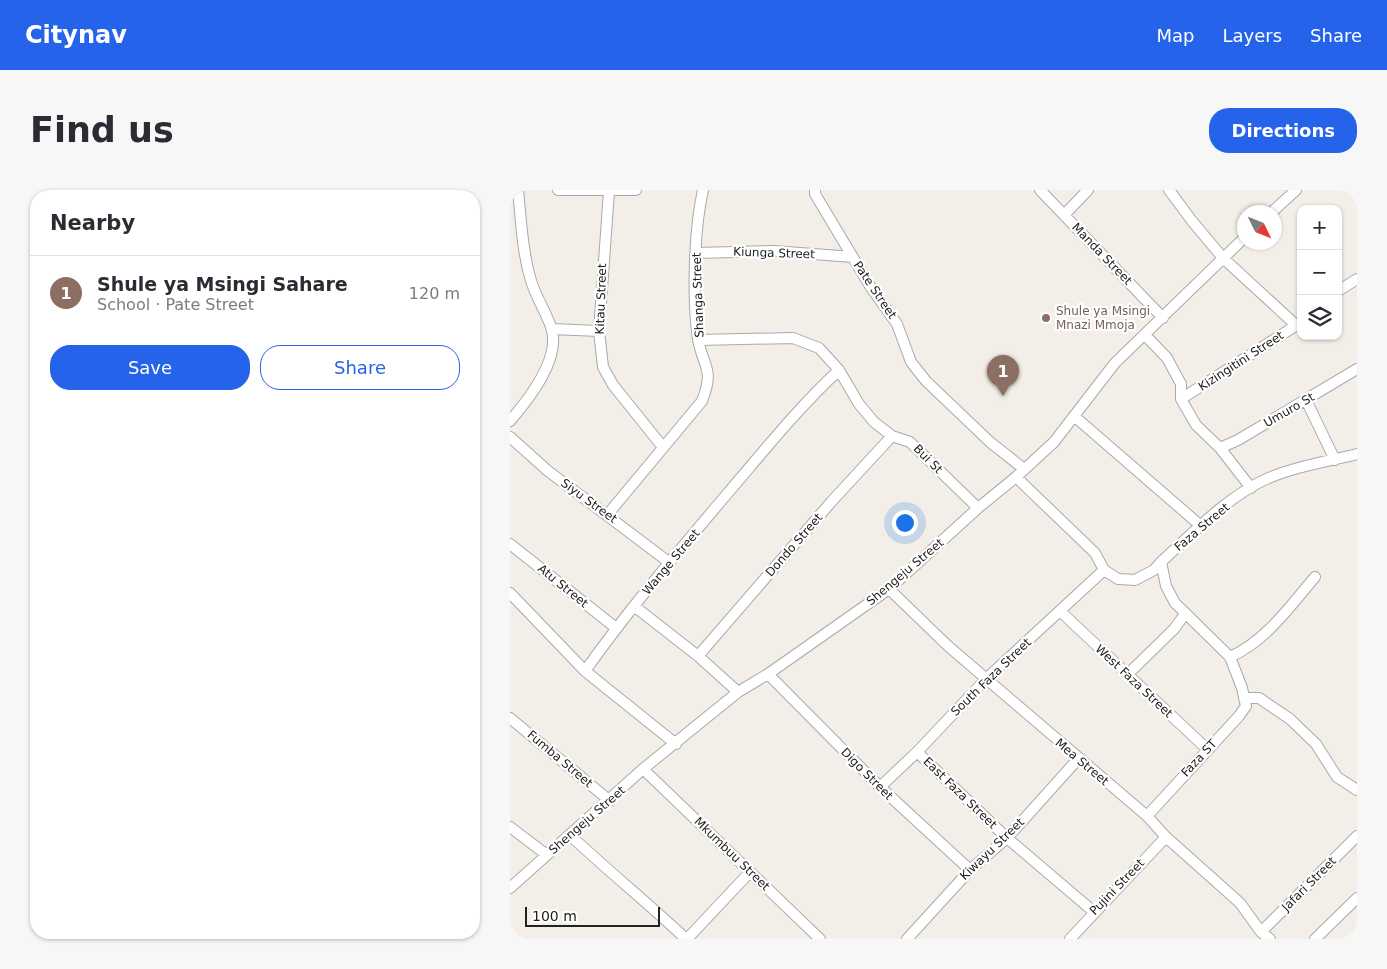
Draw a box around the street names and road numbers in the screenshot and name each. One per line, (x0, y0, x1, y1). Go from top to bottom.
street label: Manda Street (1069, 220, 1135, 288)
street label: Kiunga Street (733, 245, 815, 261)
street label: Shanga Street (690, 252, 706, 338)
street label: Pate Street (851, 259, 900, 322)
street label: Kitau Street (593, 263, 609, 335)
street label: Kizingitini Street (1196, 328, 1286, 394)
street label: Umuro St (1261, 390, 1317, 430)
street label: Bui St (911, 442, 946, 477)
street label: Siyu Street (558, 476, 620, 526)
street label: Faza Street (1172, 500, 1232, 554)
street label: Dondo Street (763, 510, 826, 580)
street label: Wange Street (639, 526, 703, 598)
street label: Shengeju Street (864, 535, 947, 608)
street label: Atu Street (535, 561, 591, 611)
street label: South Faza Street (948, 635, 1034, 719)
street label: West Faza Street (1093, 642, 1176, 721)
street label: Fumba Street (525, 728, 596, 791)
street label: Mea Street (1052, 736, 1112, 789)
street label: Faza ST (1178, 736, 1220, 779)
street label: Digo Street (838, 745, 896, 803)
street label: East Faza Street (920, 754, 1000, 832)
street label: Shengeju Street (546, 783, 628, 857)
street label: Mkumbuu Street (691, 814, 773, 894)
street label: Kiwayu Street (957, 815, 1027, 883)
street label: Jafari Street (1278, 854, 1339, 915)
street label: Pujini Street (1087, 856, 1147, 918)

